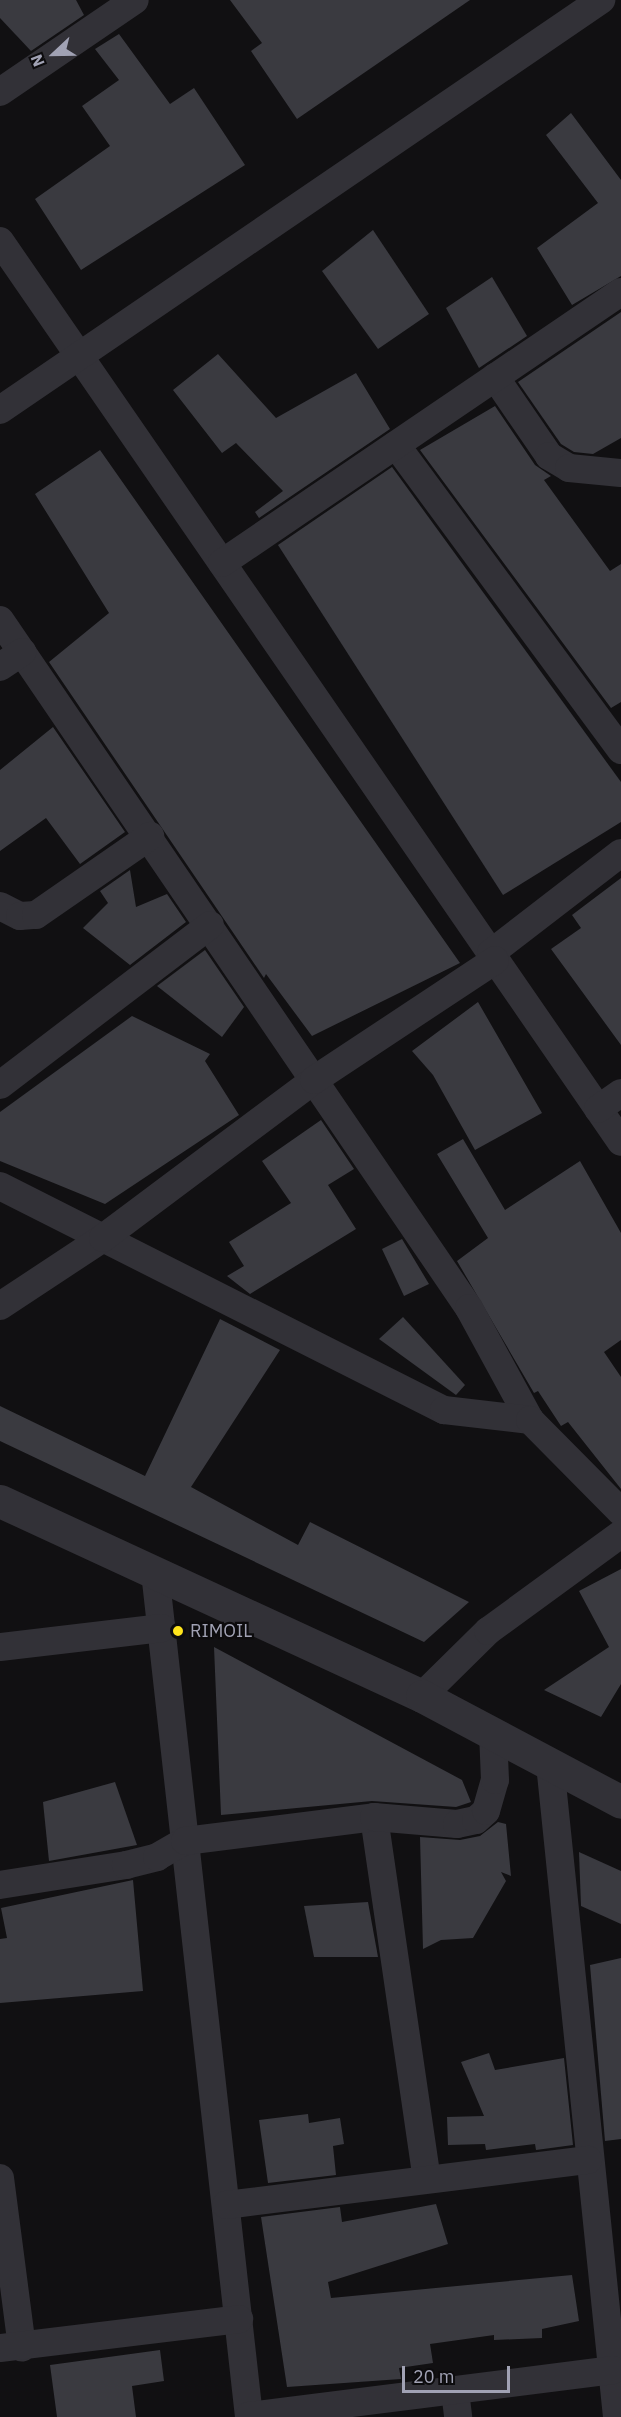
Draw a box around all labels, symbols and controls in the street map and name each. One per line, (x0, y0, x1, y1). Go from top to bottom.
north arrow (24, 24, 84, 84)
text: N (26, 52, 49, 70)
place label: RIMOIL (190, 1620, 252, 1642)
marker: RIMOIL (171, 1624, 185, 1638)
scale bar (405, 2354, 513, 2392)
text: 20 m (413, 2365, 455, 2388)

